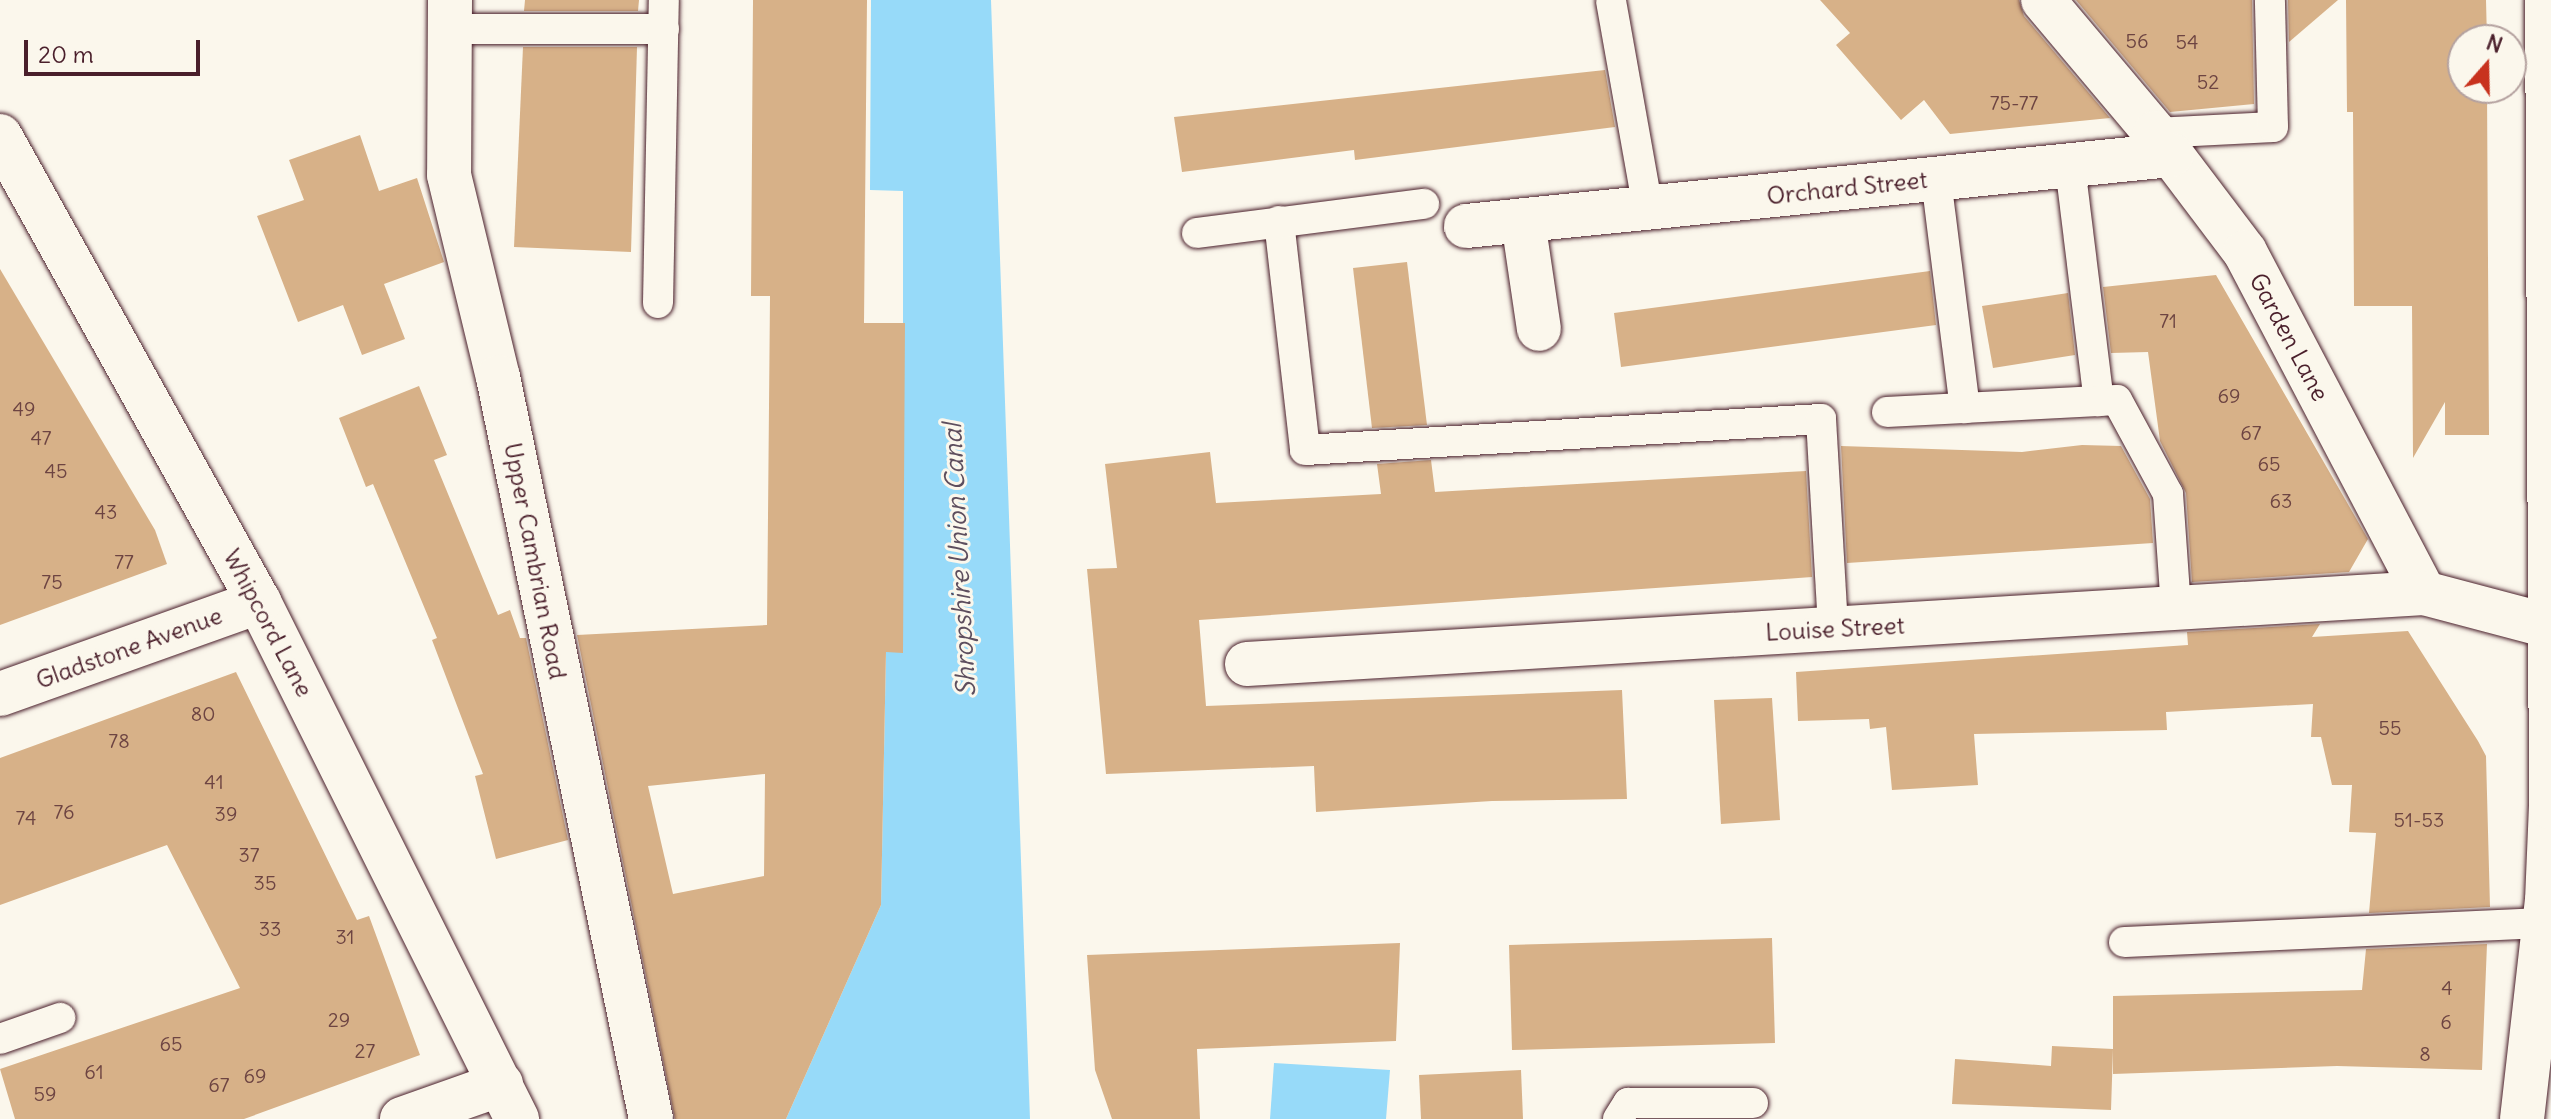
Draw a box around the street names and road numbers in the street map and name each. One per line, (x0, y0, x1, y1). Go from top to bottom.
street label: Orchard Street (1765, 165, 1929, 211)
street label: Garden Lane (2243, 268, 2335, 406)
street label: Upper Cambrian Road (498, 440, 572, 682)
street label: Whipcord Lane (217, 544, 319, 702)
street label: Gladstone Avenue (32, 601, 226, 695)
street label: Louise Street (1765, 611, 1905, 647)

